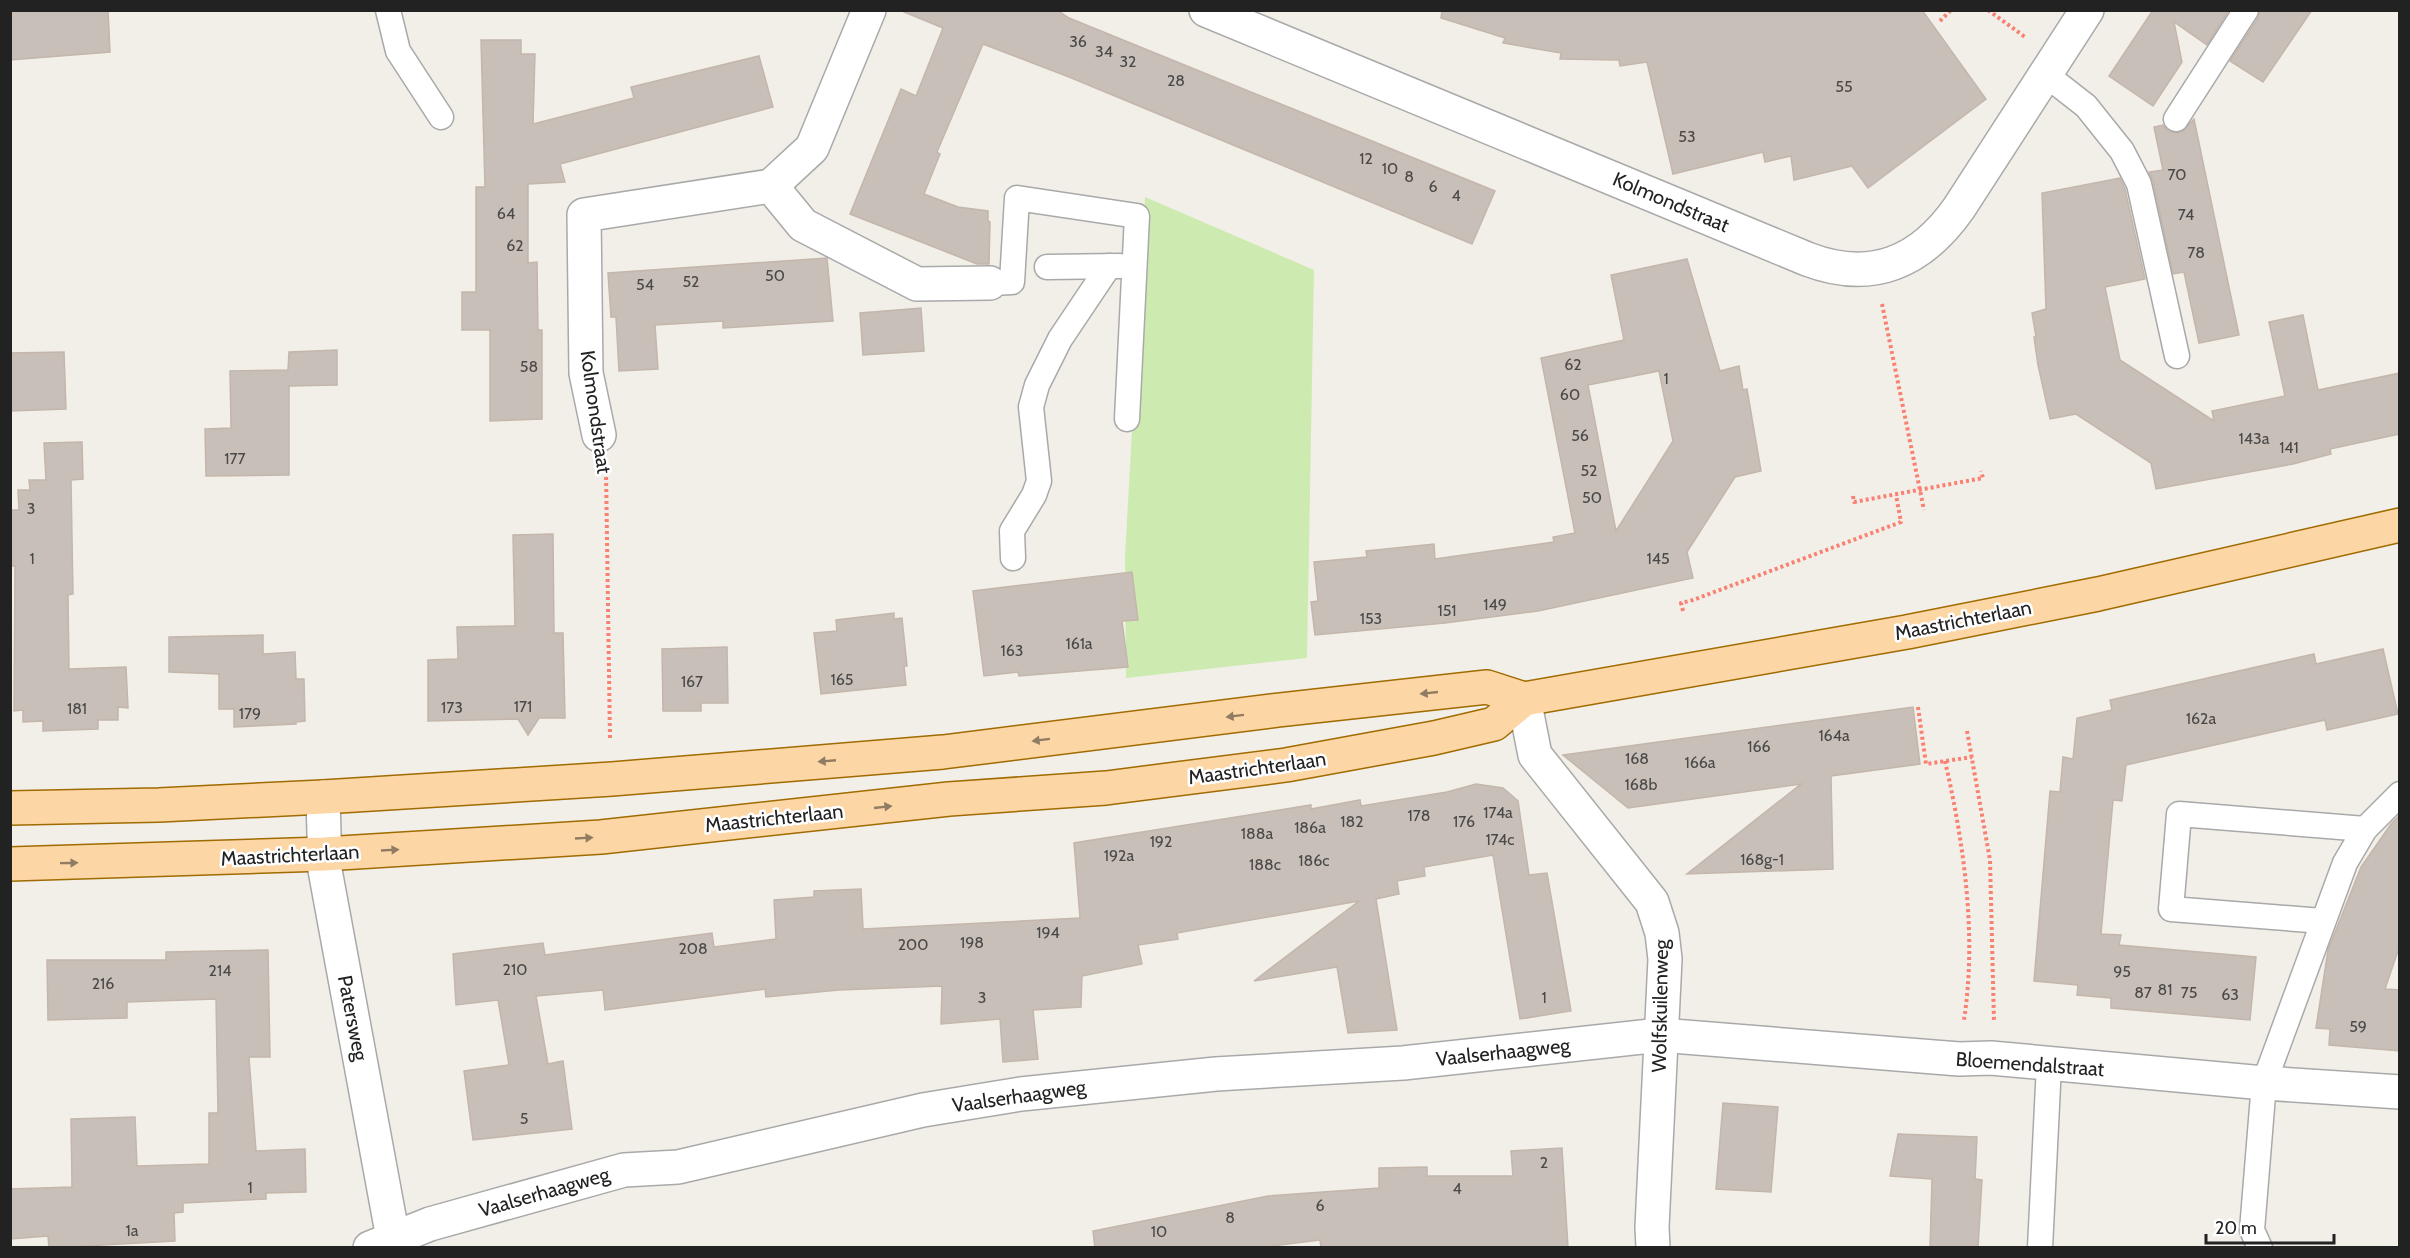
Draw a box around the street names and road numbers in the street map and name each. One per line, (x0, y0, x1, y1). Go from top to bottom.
street label: Kolmondstraat (1609, 167, 1733, 237)
street label: Kolmondstraat (575, 349, 617, 475)
street label: Maastrichterlaan (1892, 595, 2034, 645)
street label: Maastrichterlaan (1187, 746, 1327, 790)
street label: Maastrichterlaan (704, 799, 844, 837)
street label: Maastrichterlaan (220, 839, 360, 871)
street label: Wolfskuilenweg (1647, 938, 1673, 1073)
street label: Patersweg (333, 973, 373, 1064)
street label: Vaalserhaagweg (1435, 1033, 1572, 1071)
street label: Bloemendalstraat (1955, 1047, 2105, 1081)
street label: Vaalserhaagweg (951, 1075, 1088, 1117)
street label: Vaalserhaagweg (476, 1162, 613, 1222)

